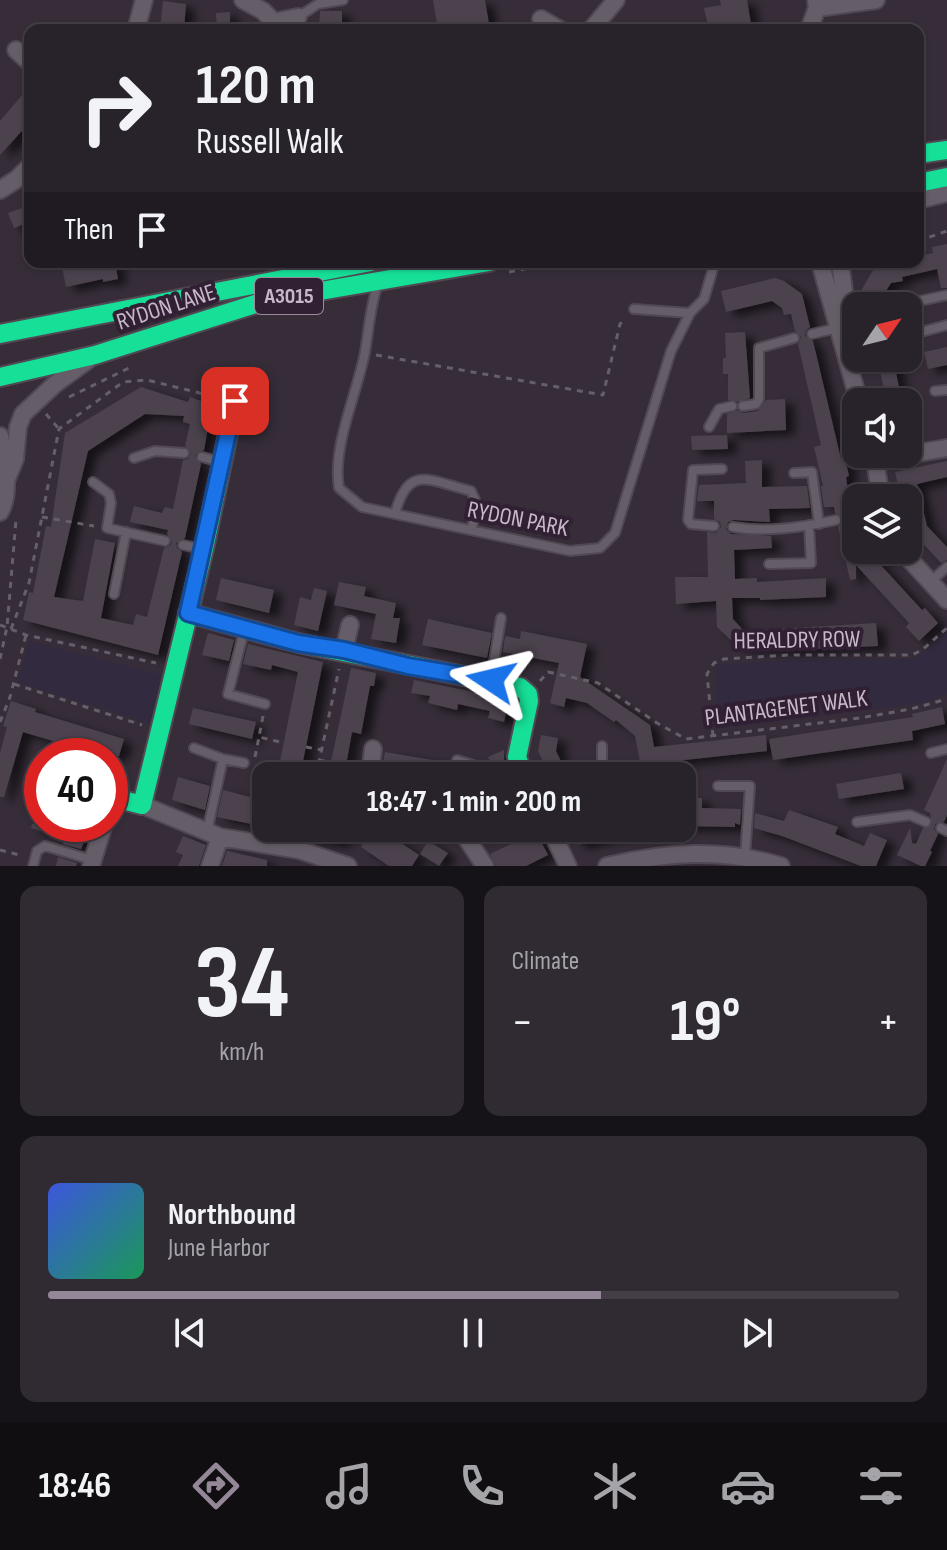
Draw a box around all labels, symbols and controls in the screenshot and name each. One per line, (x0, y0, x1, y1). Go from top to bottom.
text: 120 m (196, 53, 316, 120)
icon: right (64, 56, 168, 160)
text: Russell Walk (196, 121, 344, 164)
icon: arrive (130, 208, 174, 252)
text: Then (64, 212, 114, 248)
street label: RYDON LANE (113, 277, 219, 337)
road number: A3015 (255, 278, 323, 314)
north arrow (842, 292, 922, 372)
map controls (842, 292, 922, 564)
pin (201, 367, 269, 435)
icon: arrive (213, 379, 257, 423)
button: sound (842, 388, 922, 468)
button: layers (842, 484, 922, 564)
street label: RYDON PARK (465, 495, 571, 543)
street label: HERALDRY ROW (733, 624, 861, 656)
position arrow (449, 638, 533, 722)
street label: PLANTAGENET WALK (703, 684, 869, 732)
speed limit sign: 40 (24, 738, 128, 842)
text: 18:47 · 1 min · 200 m (367, 784, 581, 820)
text: 34 (194, 922, 289, 1047)
text: Climate (512, 946, 579, 977)
text: 19° (670, 986, 741, 1058)
text: − (512, 996, 533, 1049)
text: + (877, 996, 899, 1049)
text: km/h (219, 1037, 264, 1068)
text: Northbound (168, 1197, 296, 1233)
text: June Harbor (168, 1233, 270, 1264)
icon: previous (168, 1311, 212, 1355)
icon: pause (451, 1311, 495, 1355)
icon: next (735, 1311, 779, 1355)
icon: directions (188, 1458, 244, 1514)
icon: music (321, 1458, 377, 1514)
icon: phone (454, 1458, 510, 1514)
icon: climate (587, 1458, 643, 1514)
icon: car (720, 1458, 776, 1514)
icon: filters (853, 1458, 909, 1514)
text: 18:46 (38, 1465, 111, 1508)

